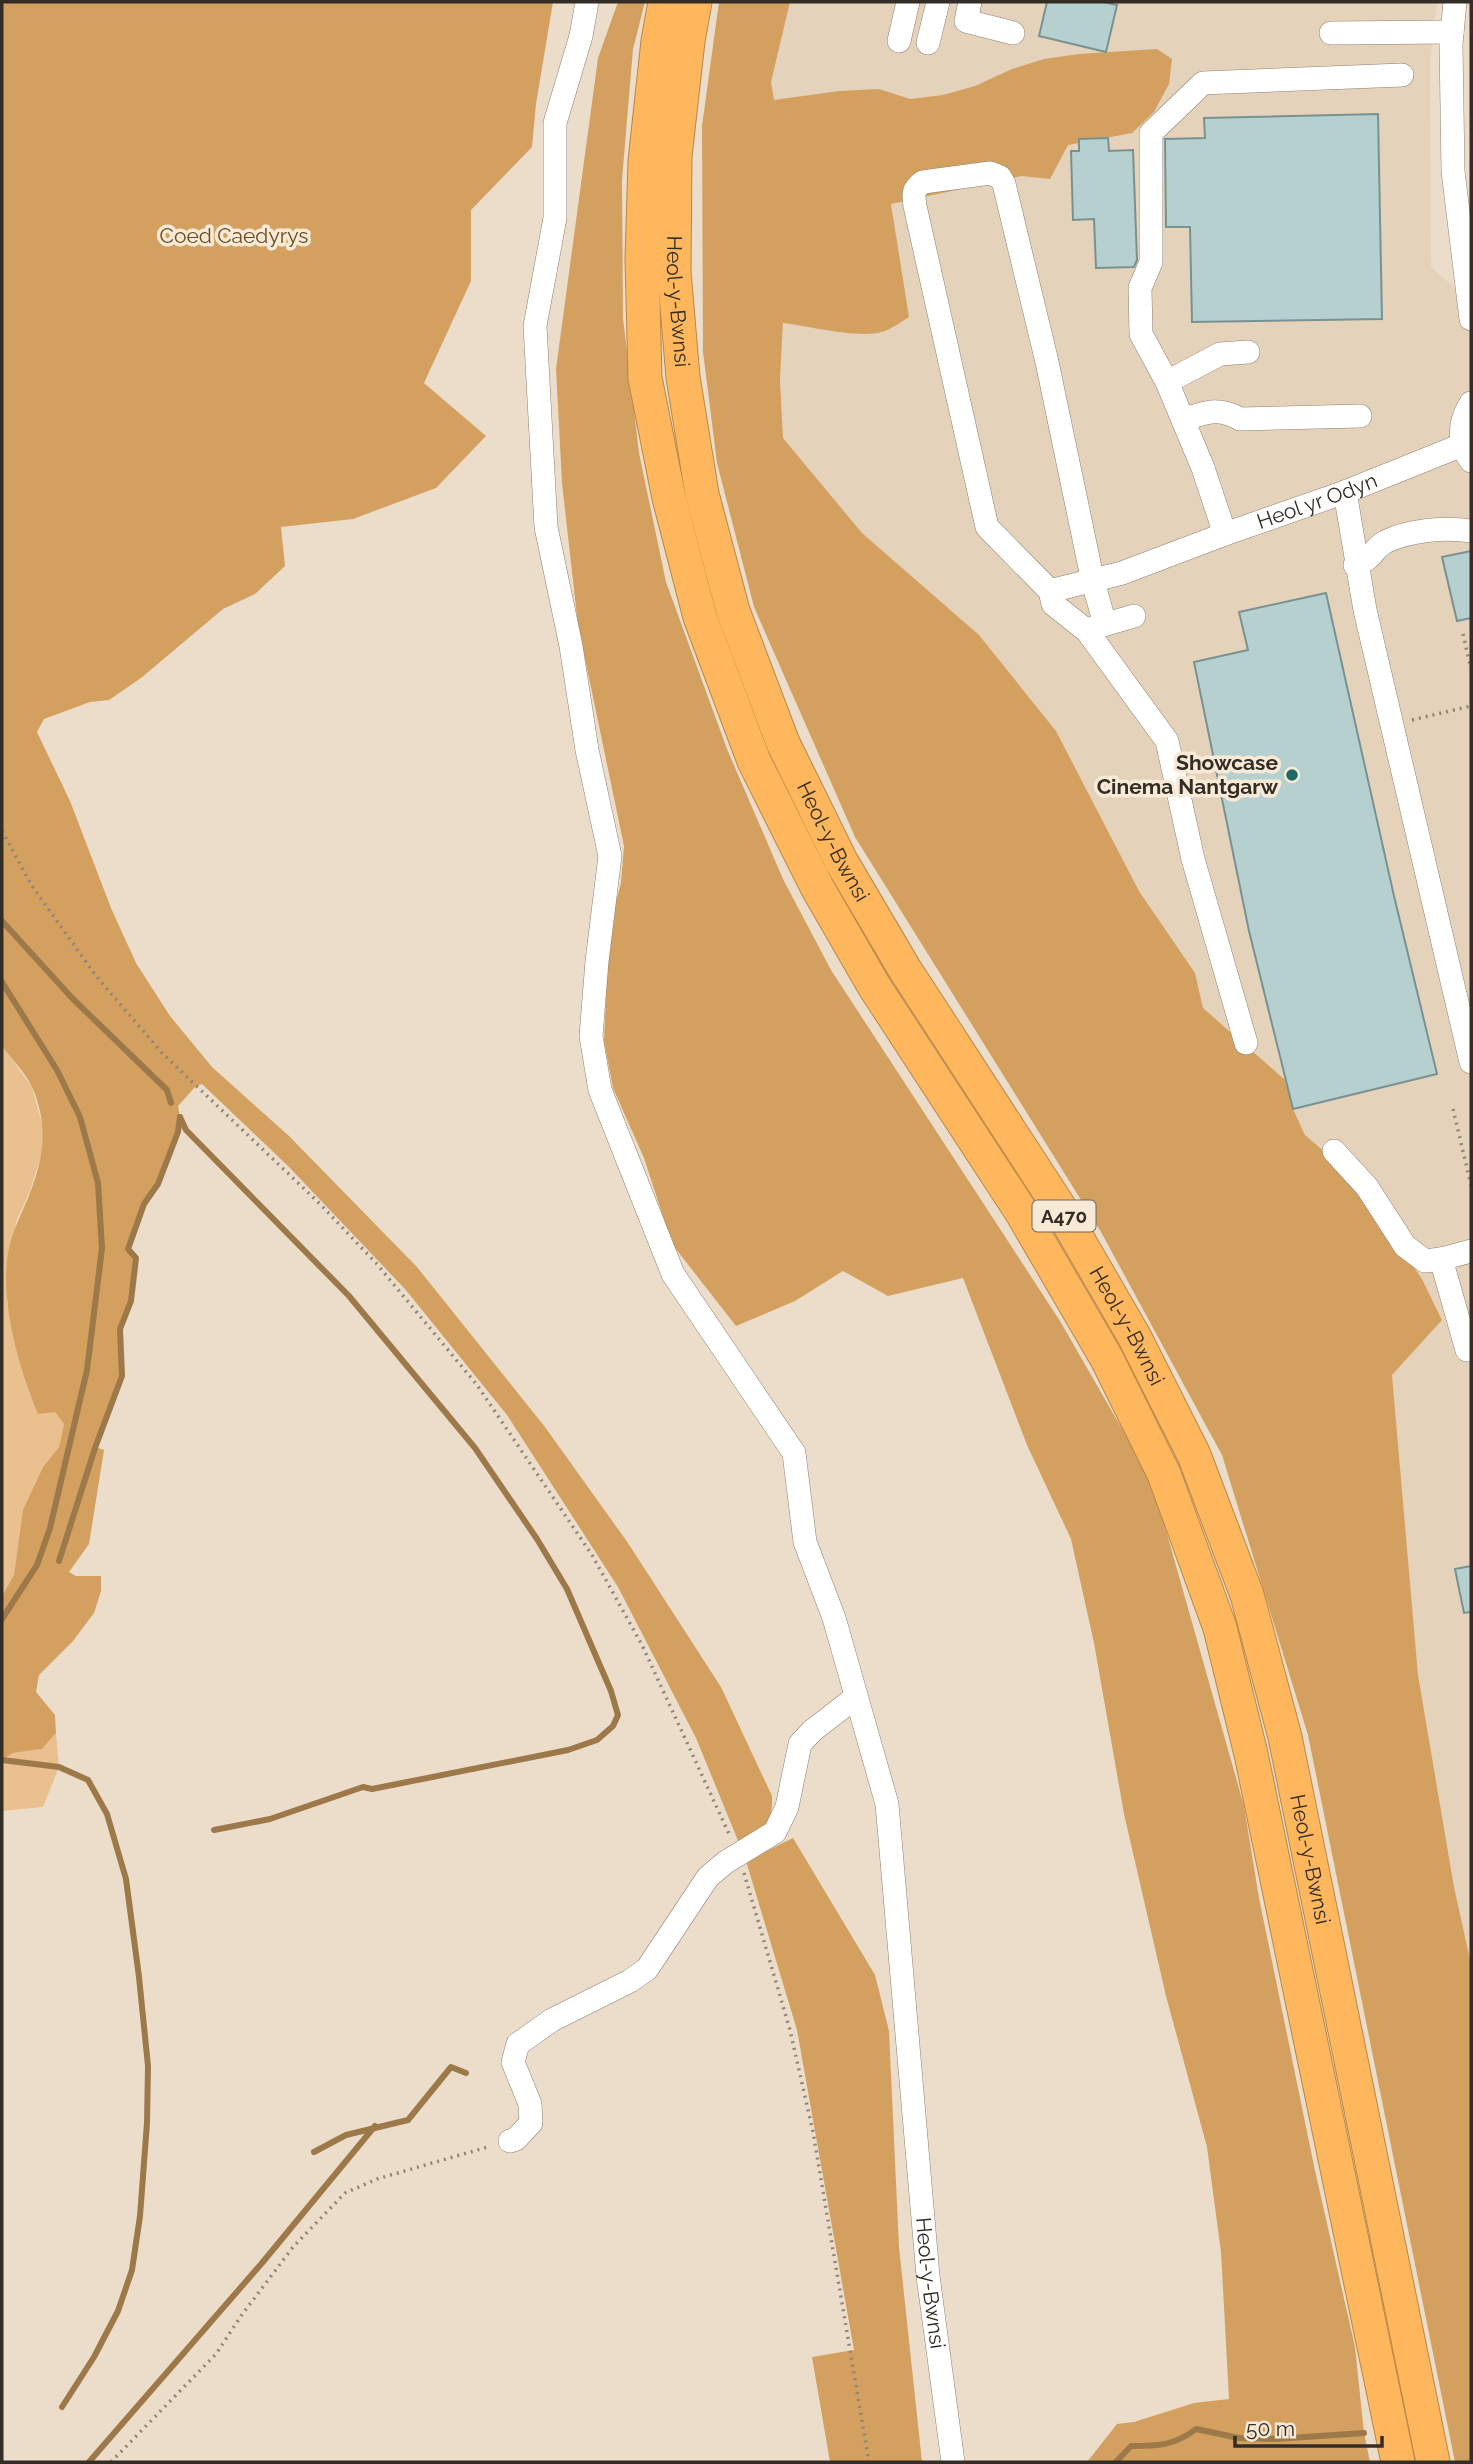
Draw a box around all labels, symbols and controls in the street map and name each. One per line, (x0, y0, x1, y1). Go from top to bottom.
park label: Coed Caedyrys (160, 223, 308, 248)
street label: Heol-y-Bwnsi (662, 236, 695, 368)
street label: Heol yr Odyn (1253, 467, 1381, 534)
place label: Showcase Cinema Nantgarw (1097, 750, 1278, 799)
marker: Showcase Cinema Nantgarw (1284, 767, 1300, 783)
street label: Heol-y-Bwnsi (792, 777, 875, 906)
road number: A470 (1032, 1200, 1096, 1232)
street label: Heol-y-Bwnsi (1084, 1262, 1170, 1389)
street label: Heol-y-Bwnsi (1285, 1792, 1336, 1926)
street label: Heol-y-Bwnsi (911, 2216, 951, 2350)
scale bar (1235, 2404, 1382, 2448)
text: 50 m (1246, 2416, 1295, 2441)

